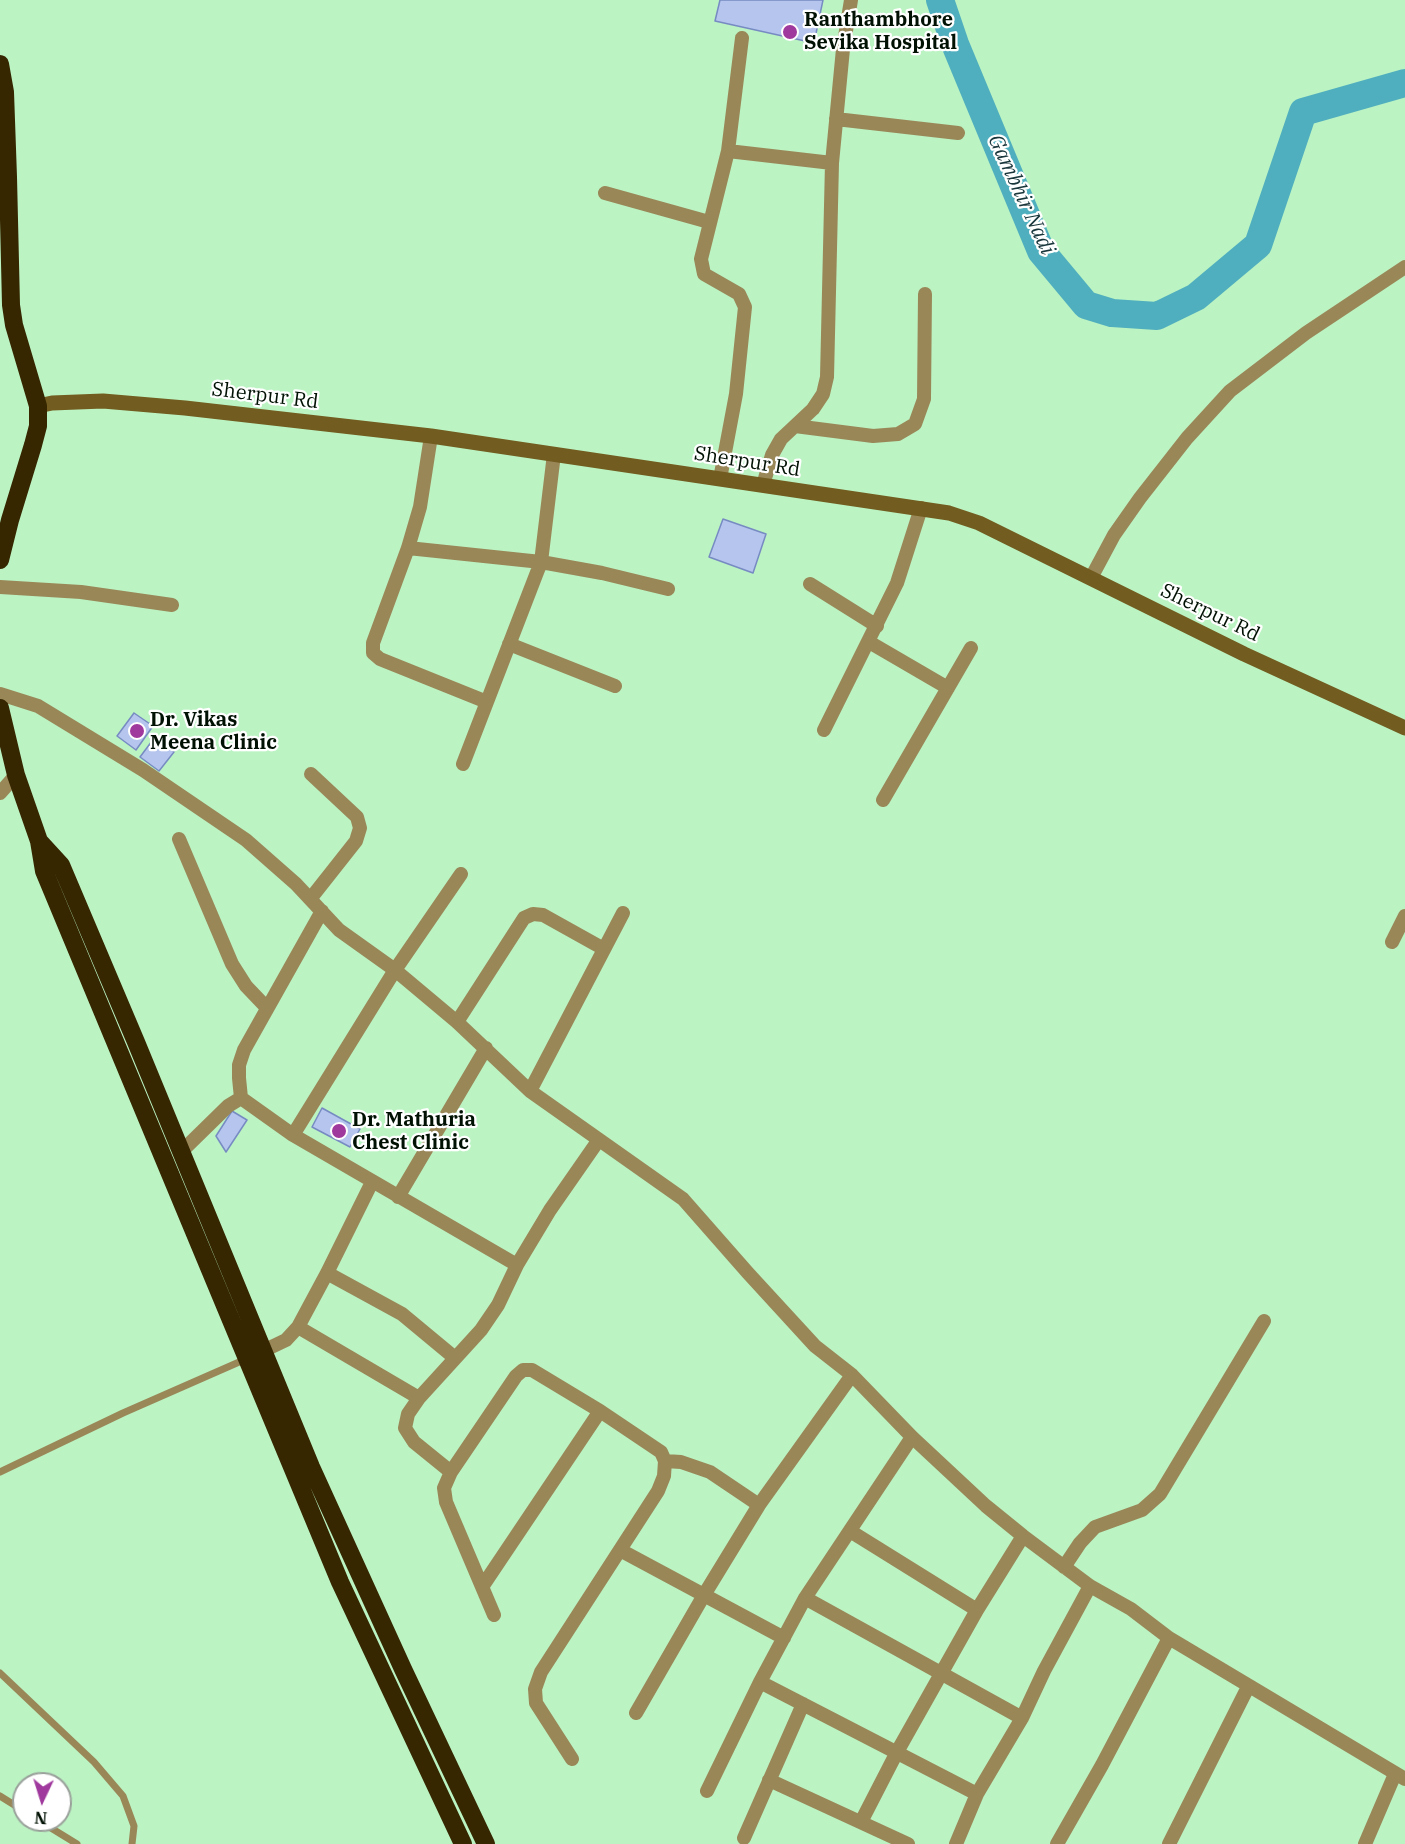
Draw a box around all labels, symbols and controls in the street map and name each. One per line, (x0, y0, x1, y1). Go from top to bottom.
place label: Ranthambhore Sevika Hospital (804, 8, 957, 55)
marker: Ranthambhore Sevika Hospital (781, 23, 799, 41)
water label: Gambhir Nadi (982, 131, 1060, 259)
street label: Sherpur Rd (210, 378, 320, 414)
street label: Sherpur Rd (692, 442, 802, 482)
street label: Sherpur Rd (1157, 579, 1263, 647)
place label: Dr. Vikas Meena Clinic (150, 708, 277, 755)
marker: Dr. Vikas Meena Clinic (128, 722, 146, 740)
place label: Dr. Mathuria Chest Clinic (352, 1108, 476, 1155)
marker: Dr. Mathuria Chest Clinic (330, 1122, 348, 1140)
north arrow (12, 1772, 72, 1832)
text: N (34, 1808, 48, 1828)

